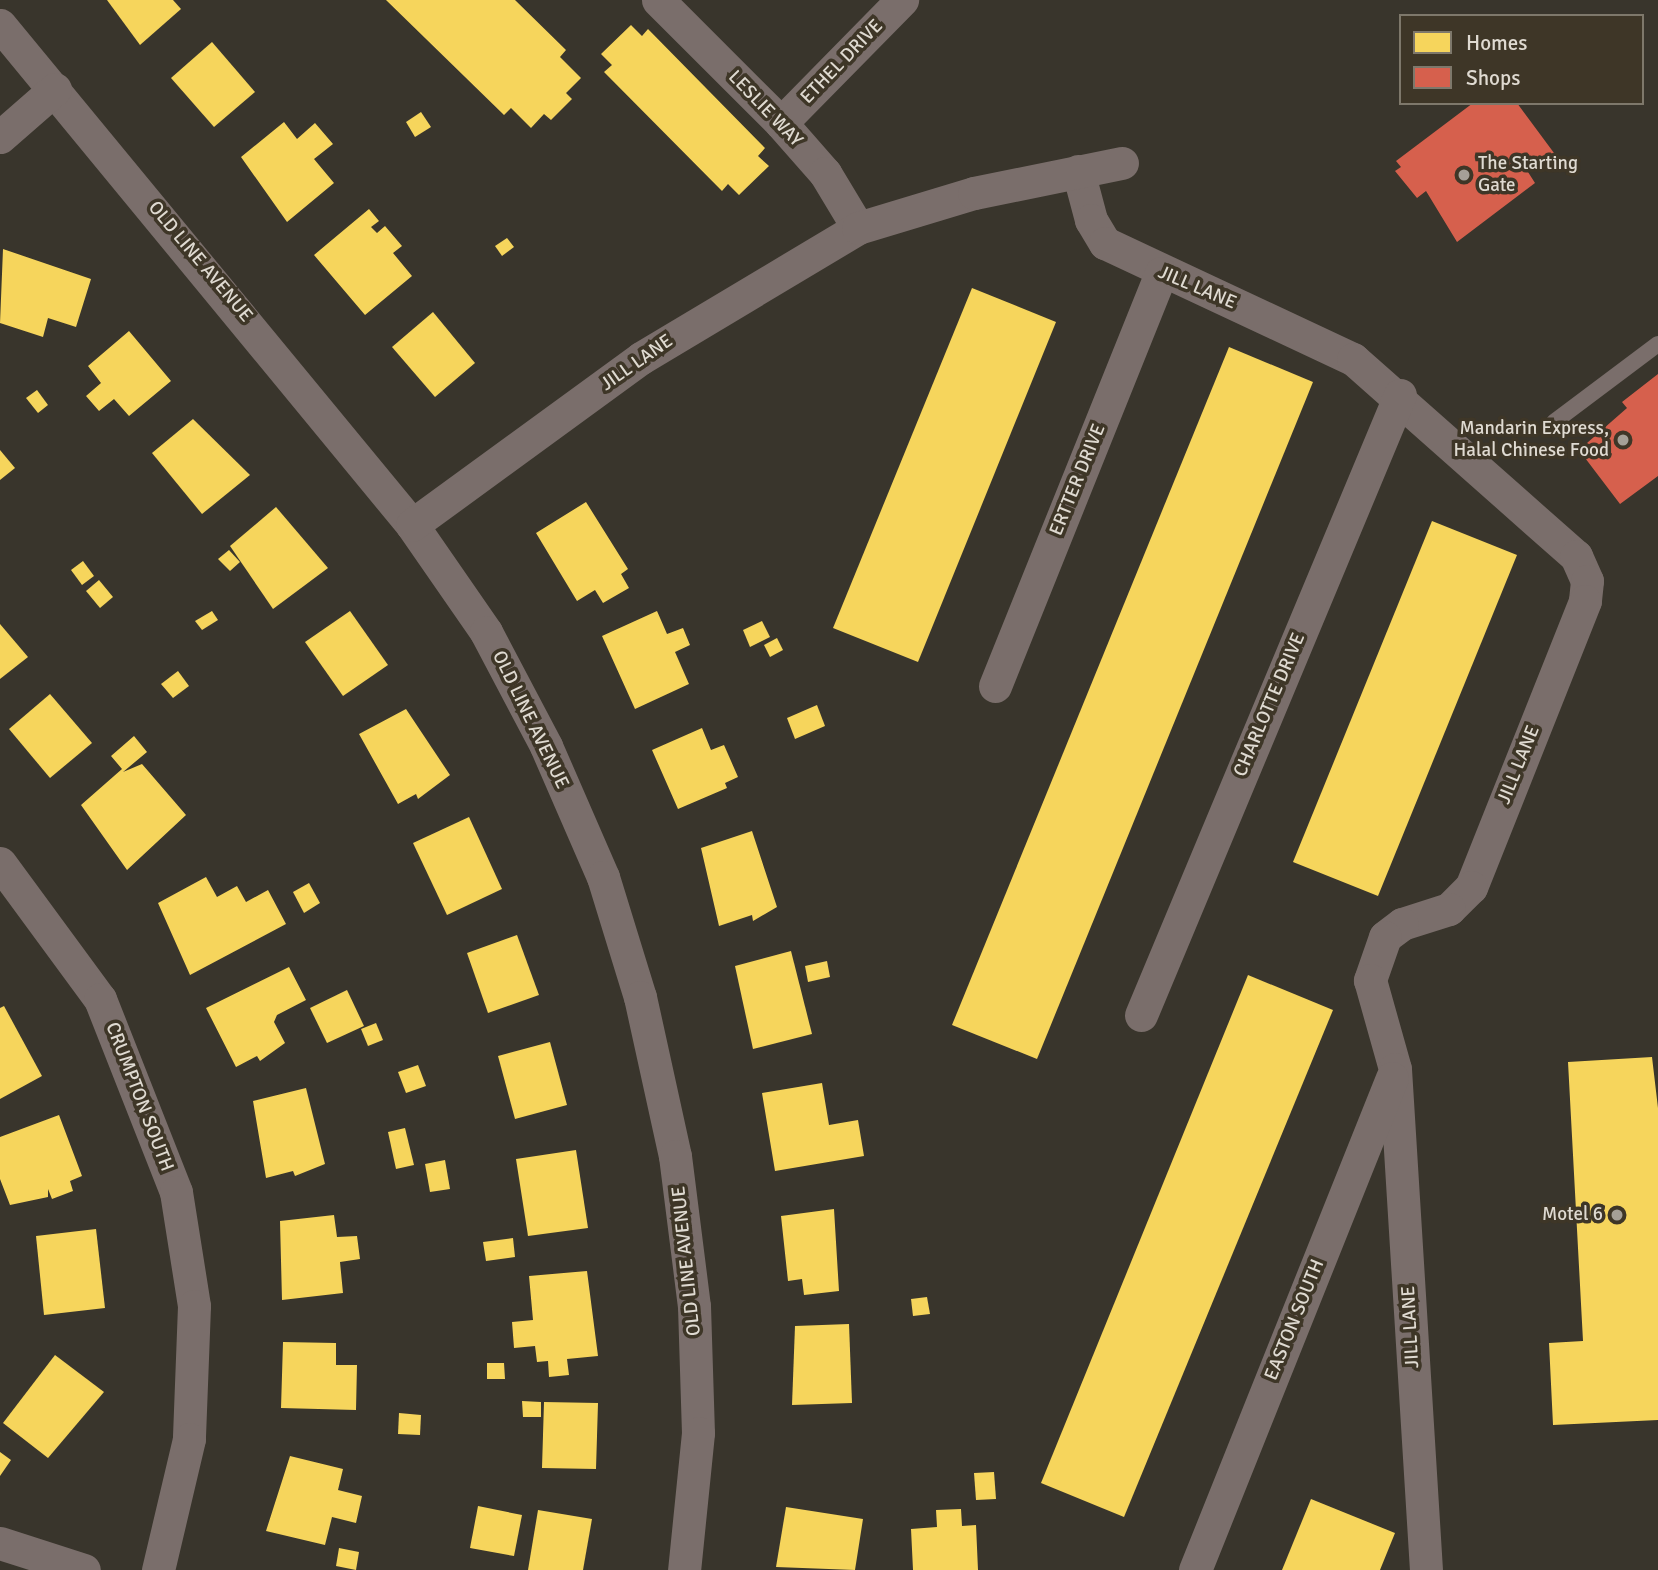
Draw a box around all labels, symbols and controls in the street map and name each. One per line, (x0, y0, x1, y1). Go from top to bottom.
legend (1399, 14, 1644, 105)
street label: ETHEL DRIVE (796, 15, 888, 109)
text: Homes (1466, 30, 1528, 56)
text: Shops (1466, 65, 1520, 91)
street label: LESLIE WAY (723, 66, 807, 152)
place label: The Starting Gate (1478, 153, 1578, 197)
marker: The Starting Gate (1456, 167, 1472, 183)
street label: OLD LINE AVENUE (143, 197, 257, 327)
street label: JILL LANE (1154, 261, 1240, 315)
street label: JILL LANE (597, 330, 677, 396)
place label: Mandarin Express, Halal Chinese Food (1454, 418, 1609, 462)
street label: ERTTER DRIVE (1045, 421, 1111, 539)
marker: Mandarin Express, Halal Chinese Food (1615, 432, 1631, 448)
street label: CHARLOTTE DRIVE (1229, 630, 1311, 780)
street label: OLD LINE AVENUE (487, 647, 573, 793)
street label: JILL LANE (1493, 722, 1545, 808)
street label: CRUMPTON SOUTH (100, 1019, 178, 1175)
street label: OLD LINE AVENUE (668, 1185, 706, 1337)
place label: Motel 6 (1542, 1204, 1603, 1226)
marker: Motel 6 (1609, 1207, 1625, 1223)
street label: EASTON SOUTH (1260, 1256, 1330, 1384)
street label: JILL LANE (1397, 1285, 1425, 1369)

